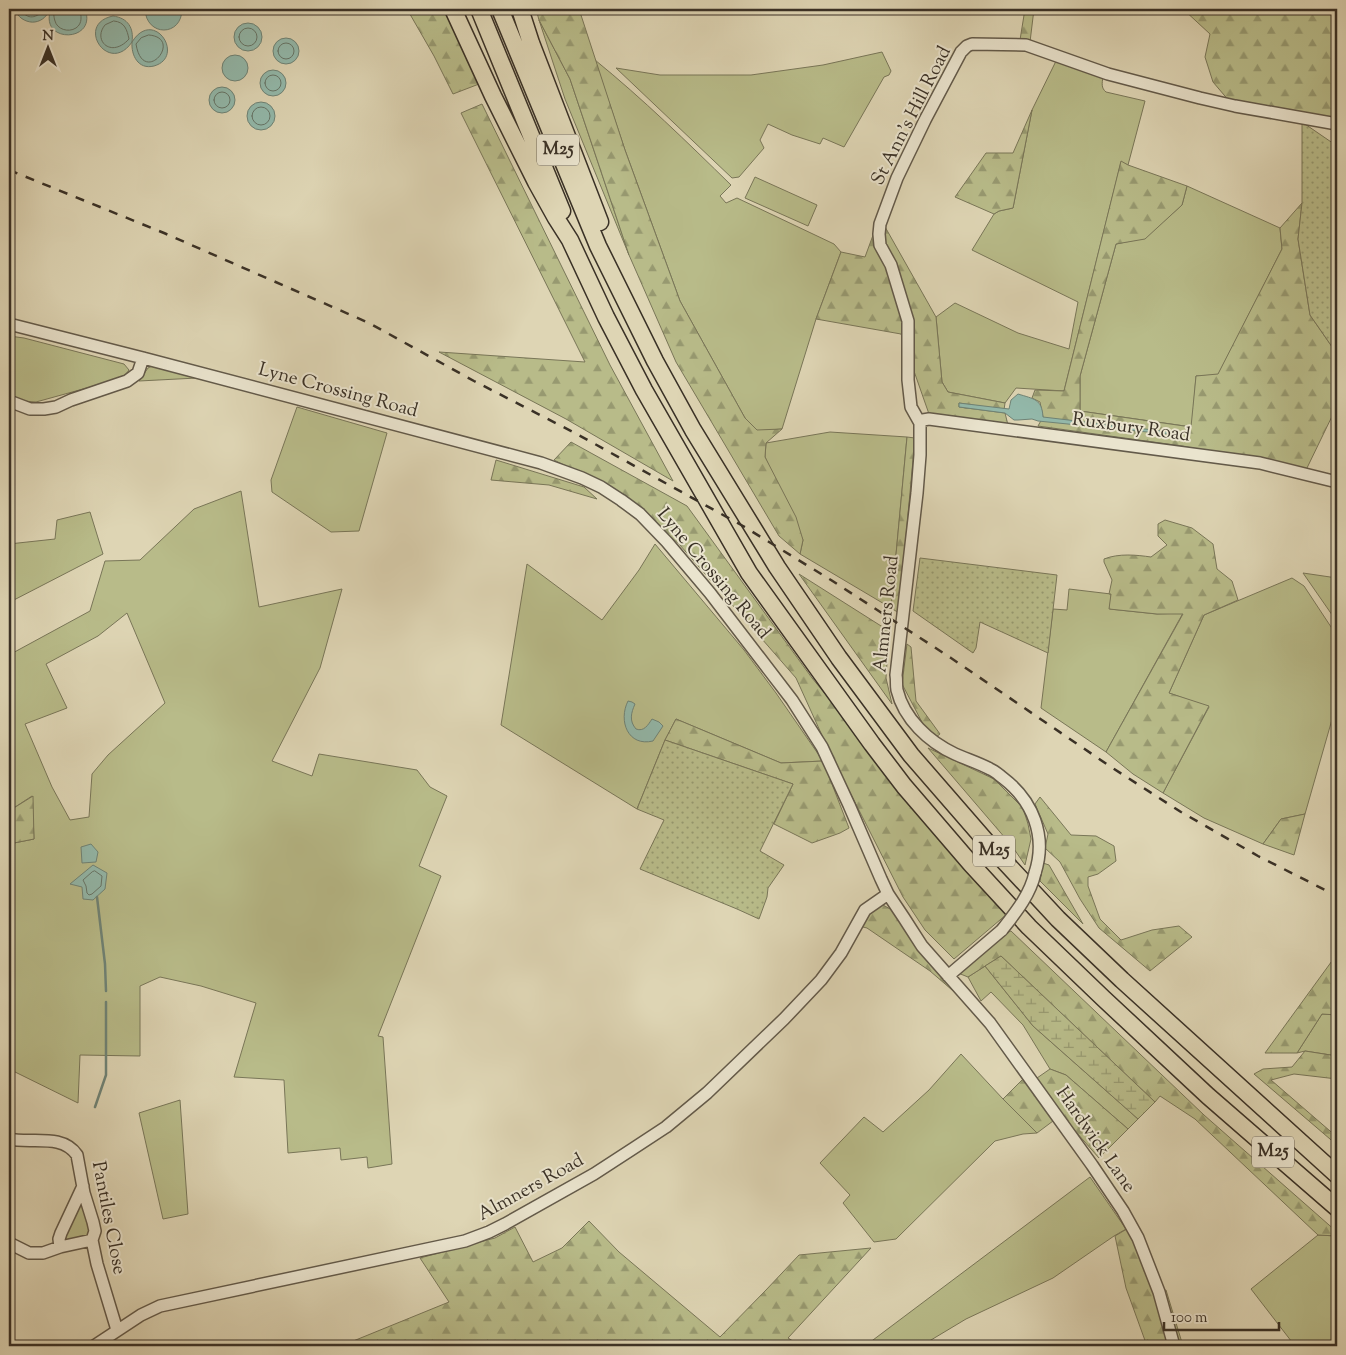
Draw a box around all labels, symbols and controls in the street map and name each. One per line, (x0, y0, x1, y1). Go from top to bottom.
north arrow (22, 22, 72, 72)
text: N (42, 27, 54, 47)
street label: St Ann's Hill Road (865, 41, 959, 190)
road number: M25 (537, 134, 579, 166)
street label: Lyne Crossing Road (255, 357, 421, 425)
street label: Ruxbury Road (1070, 406, 1192, 450)
street label: Lyne Crossing Road (650, 502, 776, 646)
street label: Almners Road (867, 554, 907, 674)
road number: M25 (973, 836, 1015, 866)
street label: Hardwick Lane (1048, 1082, 1142, 1199)
road number: M25 (1252, 1136, 1294, 1168)
street label: Almners Road (473, 1148, 589, 1228)
street label: Pantiles Close (84, 1159, 132, 1277)
scale bar (1164, 1300, 1278, 1332)
text: 100 m (1171, 1308, 1208, 1329)

